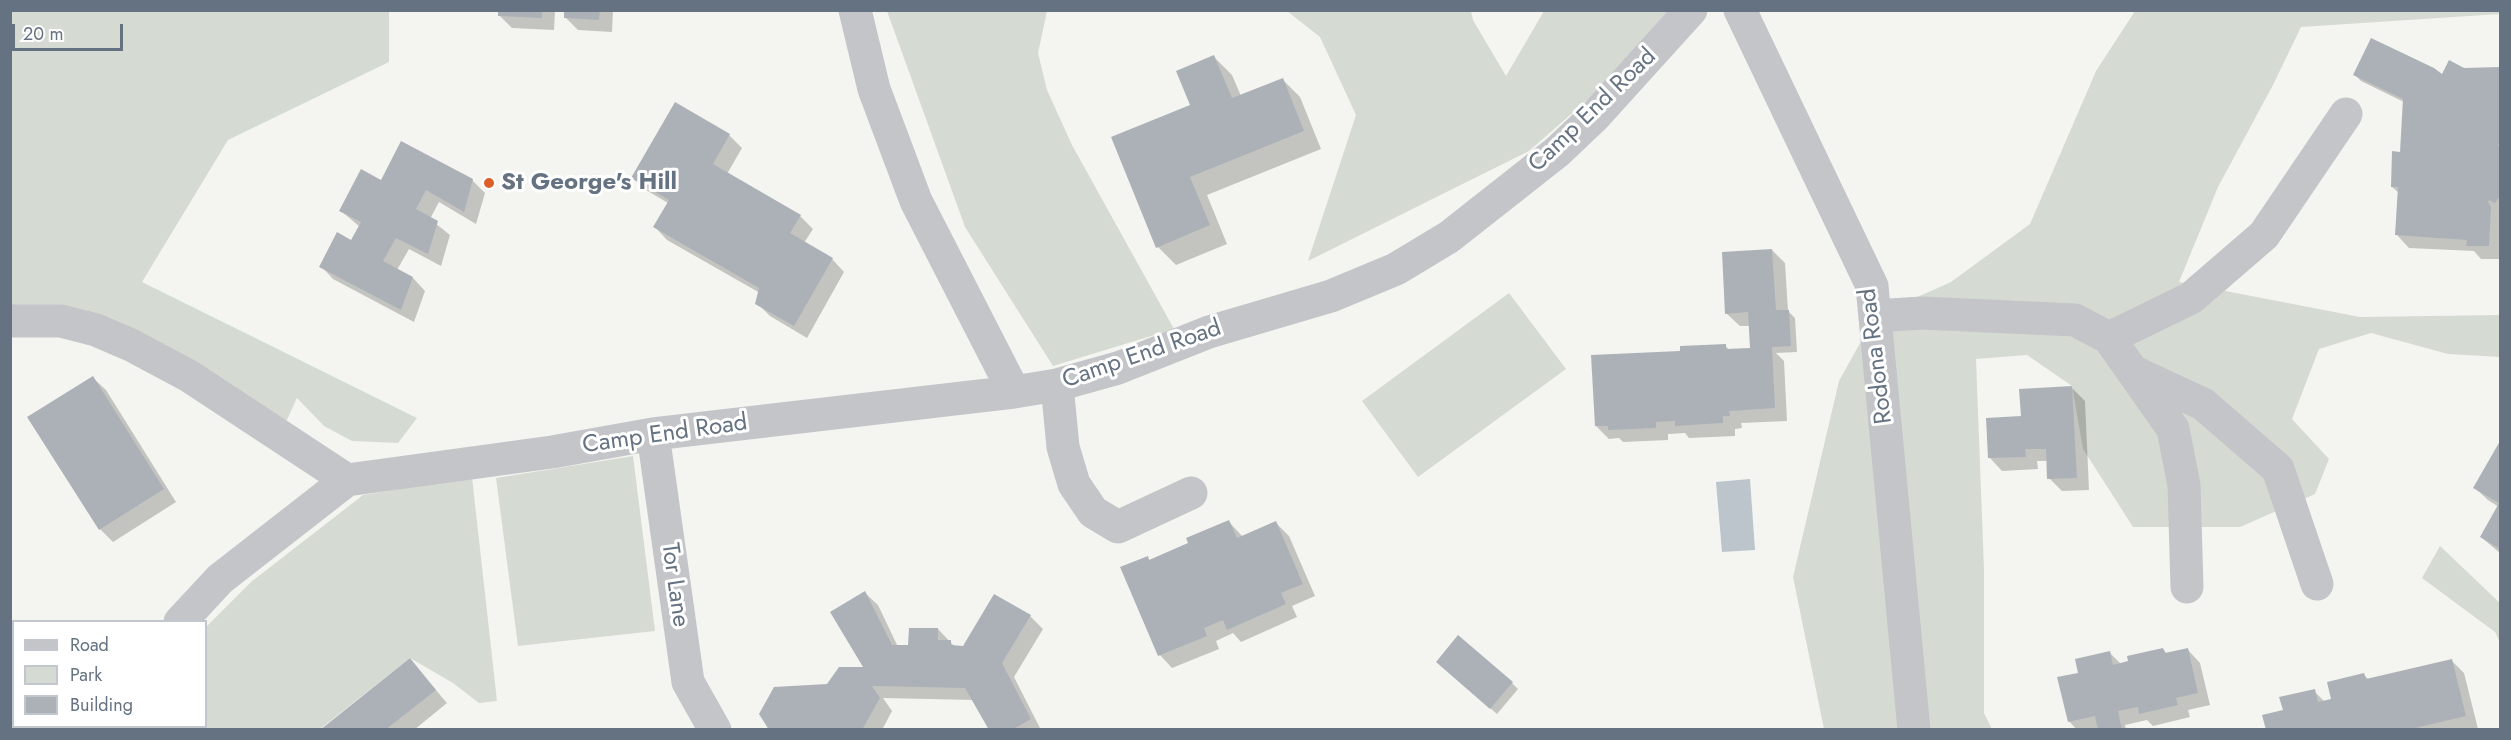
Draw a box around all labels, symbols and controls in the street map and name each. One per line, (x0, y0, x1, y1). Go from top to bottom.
scale bar (15, 12, 126, 50)
text: 20 m (23, 21, 63, 47)
street label: Camp End Road (1523, 43, 1663, 179)
place label: St George's Hill (501, 169, 677, 197)
marker: St George's Hill (482, 176, 496, 190)
street label: Rodona Road (1854, 287, 1900, 425)
street label: Camp End Road (1059, 314, 1225, 396)
street label: Camp End Road (581, 409, 749, 461)
street label: Tor Lane (654, 541, 694, 629)
legend (12, 620, 207, 728)
text: Road (70, 632, 109, 658)
text: Park (70, 662, 102, 688)
text: Building (70, 692, 133, 718)

